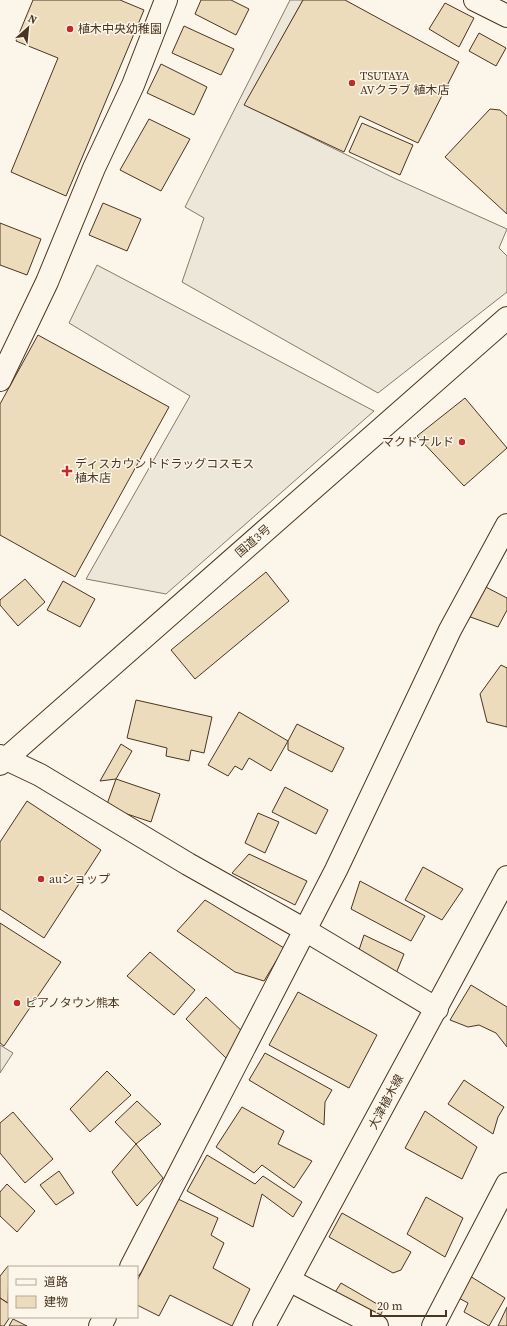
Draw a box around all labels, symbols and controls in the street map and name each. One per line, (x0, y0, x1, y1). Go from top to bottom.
north arrow (8, 8, 48, 48)
text: N (25, 11, 39, 28)
place label: 植木中央幼稚園 (78, 21, 162, 37)
marker: 植木中央幼稚園 (65, 24, 75, 34)
place label: TSUTAYA AVクラブ 植木店 (360, 68, 449, 98)
marker: TSUTAYA AVクラブ 植木店 (347, 78, 357, 88)
place label: マクドナルド (382, 434, 454, 450)
marker: マクドナルド (457, 437, 467, 447)
place label: ディスカウントドラッグコスモス 植木店 (75, 456, 254, 486)
marker: ディスカウントドラッグコスモス 植木店 (62, 466, 72, 476)
street label: 国道3号 (232, 521, 274, 561)
place label: auショップ (49, 871, 110, 887)
marker: auショップ (36, 874, 46, 884)
place label: ピアノタウン熊本 (25, 995, 120, 1011)
marker: ピアノタウン熊本 (12, 998, 22, 1008)
street label: 大津植木線 (365, 1072, 407, 1132)
legend (8, 1266, 138, 1318)
text: 道路 (44, 1274, 68, 1290)
scale bar (371, 1292, 446, 1318)
text: 建物 (44, 1294, 68, 1310)
text: 20 m (377, 1298, 403, 1314)

